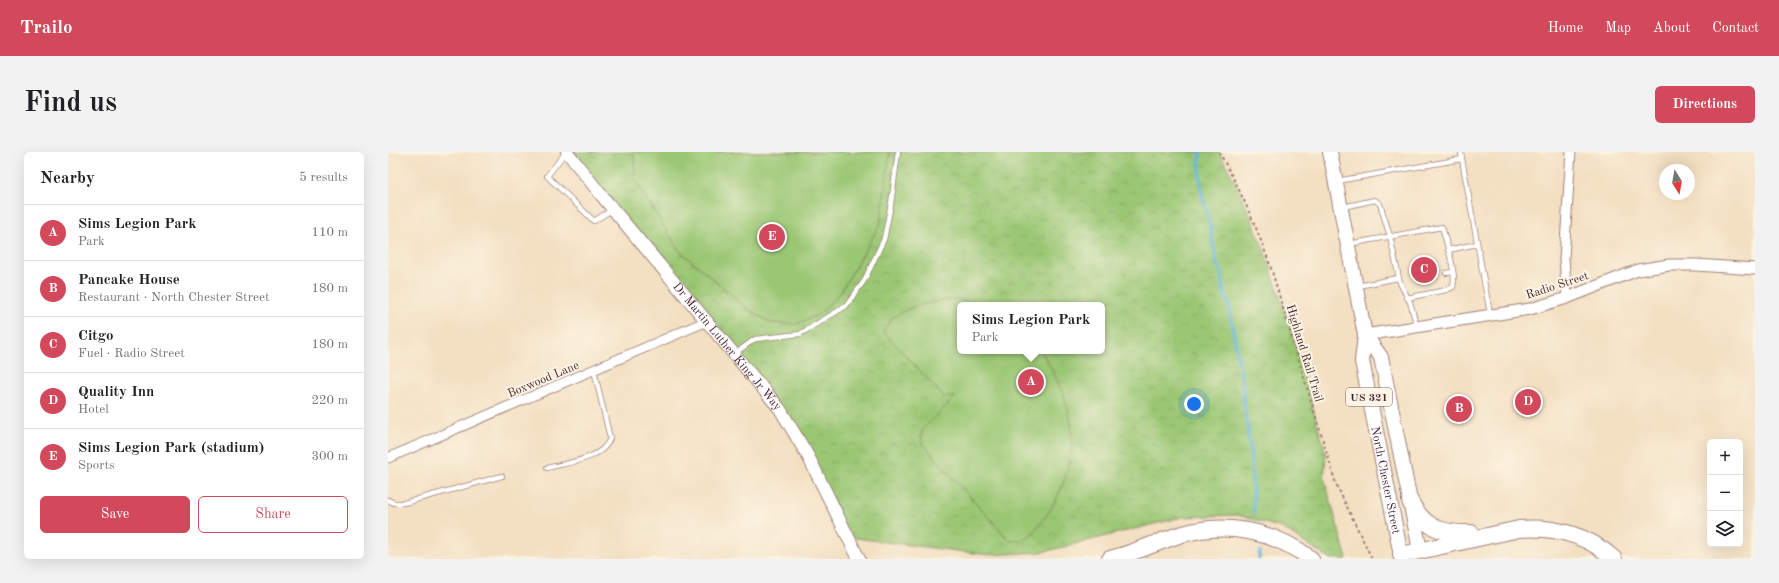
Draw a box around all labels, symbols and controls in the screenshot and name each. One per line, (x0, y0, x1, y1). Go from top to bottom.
text: Trailo (20, 19, 73, 38)
text: Home (1548, 21, 1583, 35)
text: Map (1605, 21, 1631, 35)
text: About (1653, 21, 1690, 35)
text: Contact (1712, 21, 1759, 35)
button: Directions (1655, 86, 1755, 123)
text: Find us (24, 90, 117, 118)
north arrow (1659, 164, 1695, 200)
text: Nearby (40, 170, 95, 187)
text: 5 results (299, 171, 348, 184)
text: Sims Legion Park (78, 217, 197, 232)
pin: E (759, 222, 785, 252)
text: A (48, 226, 58, 239)
text: 110 m (311, 226, 348, 239)
text: Park (78, 235, 105, 248)
pin: C (1411, 255, 1437, 285)
street label: Radio Street (1524, 270, 1590, 302)
text: Pancake House (78, 273, 180, 288)
street label: Dr Martin Luther King Jr Way (670, 281, 784, 413)
text: B (48, 282, 58, 295)
text: 180 m (311, 282, 348, 295)
text: Restaurant · North Chester Street (78, 291, 270, 304)
popup (957, 302, 1105, 354)
street label: Highland Rail Trail (1284, 303, 1325, 403)
text: Sims Legion Park (972, 313, 1090, 328)
text: Citgo (78, 329, 114, 344)
text: Park (972, 331, 998, 344)
text: C (49, 338, 57, 351)
text: 180 m (311, 338, 348, 351)
text: Fuel · Radio Street (78, 347, 185, 360)
street label: Boxwood Lane (506, 359, 581, 400)
pin: A (1018, 367, 1044, 397)
text: Quality Inn (78, 385, 154, 400)
pin: D (1515, 387, 1541, 417)
road number: US 321 (1346, 388, 1392, 406)
text: D (48, 394, 58, 407)
text: 220 m (311, 394, 348, 407)
your location (1184, 394, 1204, 414)
pin: B (1446, 394, 1472, 424)
text: Hotel (78, 403, 109, 416)
street label: North Chester Street (1368, 425, 1402, 535)
map controls (1707, 439, 1743, 547)
button: + (1707, 439, 1743, 475)
text: Sims Legion Park (stadium) (78, 441, 264, 456)
text: E (49, 450, 57, 463)
text: 300 m (311, 450, 348, 463)
text: Sports (78, 459, 115, 472)
button: − (1707, 475, 1743, 511)
button: Save (40, 496, 190, 533)
button: Share (198, 496, 348, 533)
button: layers (1707, 511, 1743, 547)

